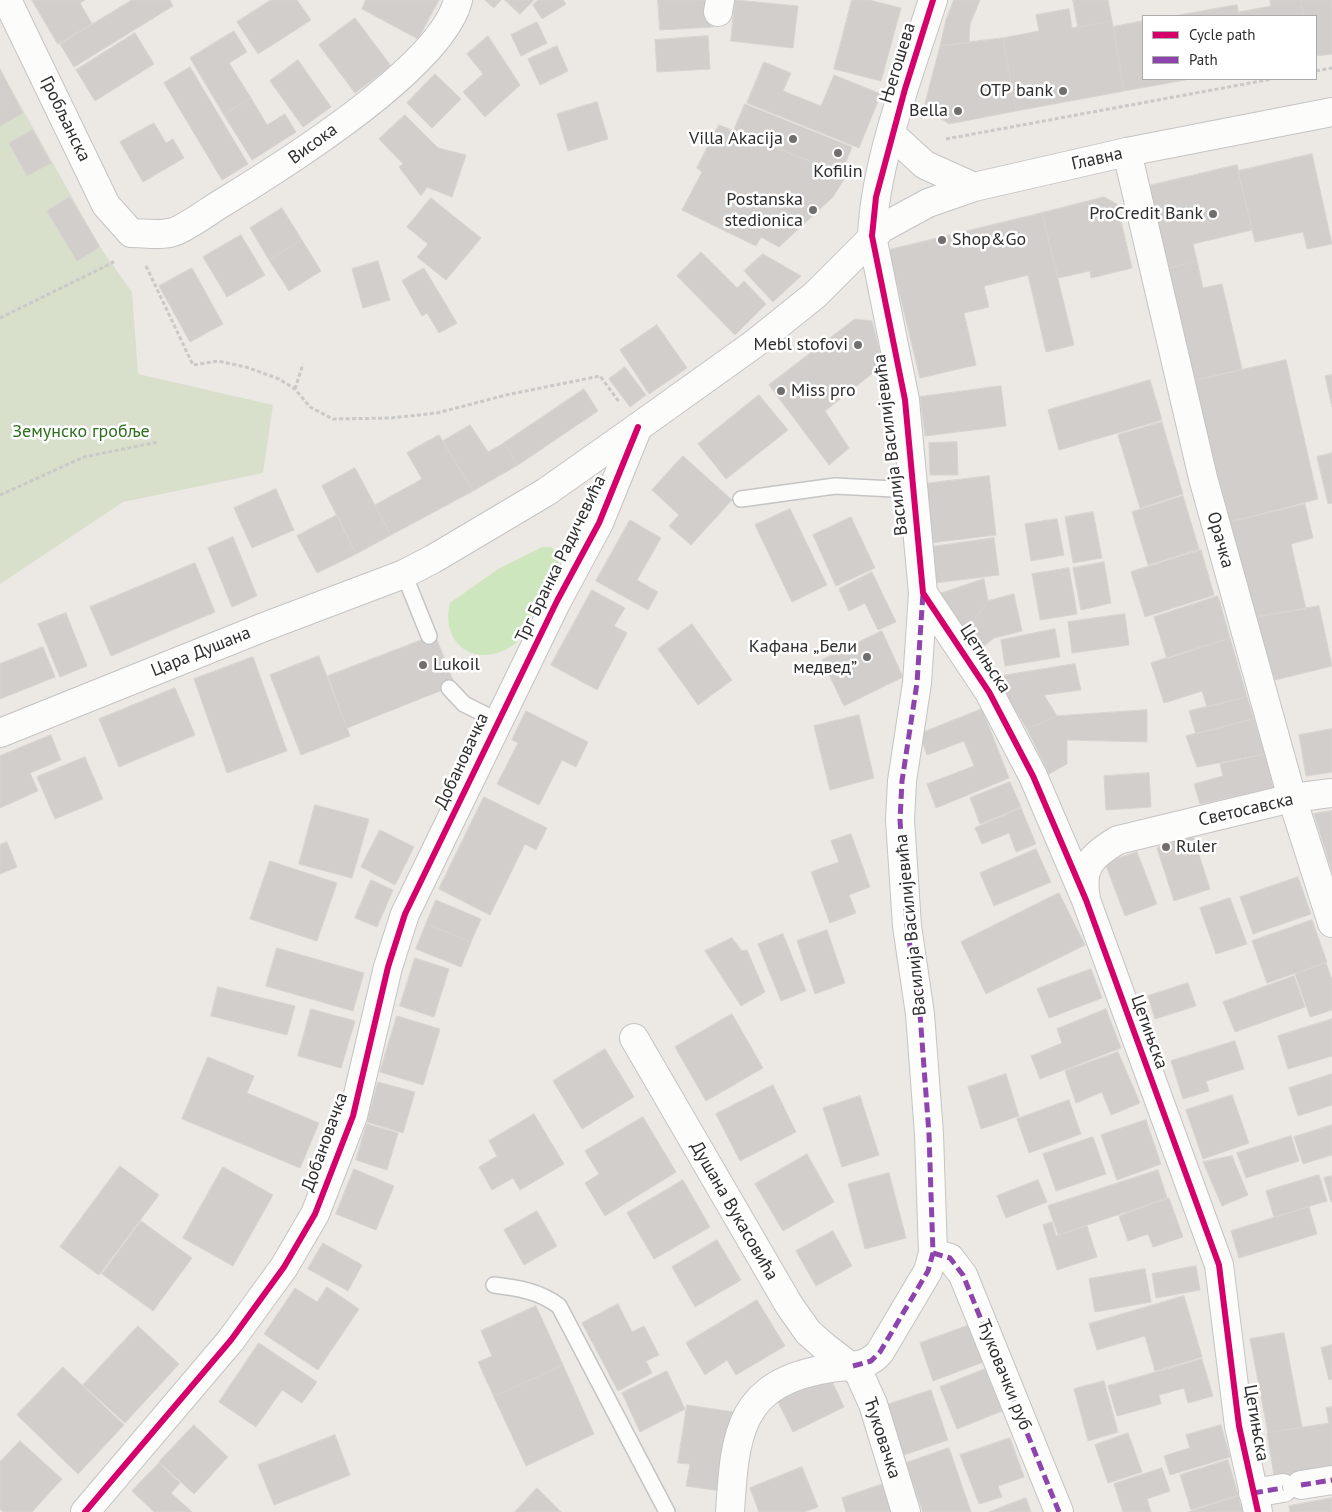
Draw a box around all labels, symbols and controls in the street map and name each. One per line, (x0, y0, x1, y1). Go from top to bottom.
legend (1142, 15, 1317, 80)
street label: Његошева (876, 20, 920, 106)
text: Cycle path (1189, 25, 1255, 44)
text: Path (1189, 50, 1218, 69)
street label: Гробљанска (35, 73, 95, 165)
place label: OTP bank (980, 80, 1053, 102)
marker: OTP bank (1057, 85, 1069, 97)
place label: Bella (909, 100, 948, 122)
marker: Bella (952, 105, 964, 117)
street label: Висока (284, 119, 342, 169)
place label: Villa Akacija (689, 128, 783, 150)
marker: Villa Akacija (787, 133, 799, 145)
street label: Главна (1069, 143, 1125, 175)
marker: Kofilin (832, 147, 844, 159)
place label: Kofilin (813, 161, 863, 183)
place label: Postanska stedionica (725, 189, 803, 232)
place label: ProCredit Bank (1089, 203, 1203, 225)
marker: Postanska stedionica (807, 204, 819, 216)
marker: ProCredit Bank (1207, 208, 1219, 220)
place label: Shop&Go (952, 229, 1026, 251)
marker: Shop&Go (936, 234, 948, 246)
place label: Mebl stofovi (753, 334, 848, 356)
marker: Mebl stofovi (852, 339, 864, 351)
street label: Василија Василијевића (869, 353, 913, 537)
place label: Miss pro (791, 380, 856, 402)
marker: Miss pro (775, 385, 787, 397)
park label: Земунско гробље (12, 421, 150, 443)
street label: Трг Бранка Радичевића (511, 472, 611, 646)
street label: Орачка (1202, 509, 1238, 571)
street label: Цетињска (955, 621, 1015, 697)
street label: Цара Душана (148, 622, 254, 682)
place label: Кафана „Бели медвед” (749, 636, 857, 679)
marker: Кафана „Бели медвед” (861, 651, 873, 663)
place label: Lukoil (433, 654, 480, 676)
marker: Lukoil (417, 659, 429, 671)
street label: Добановачка (430, 710, 494, 812)
street label: Светосавска (1197, 789, 1295, 831)
street label: Василија Василијевића (891, 833, 931, 1017)
place label: Ruler (1176, 836, 1217, 858)
marker: Ruler (1160, 841, 1172, 853)
street label: Цетињска (1126, 992, 1172, 1072)
street label: Добановачка (297, 1090, 353, 1194)
street label: Душана Вукасовића (685, 1138, 783, 1284)
street label: Ћуковачки руб (972, 1316, 1036, 1434)
street label: Цетињска (1239, 1383, 1273, 1463)
street label: Ћуковачка (859, 1395, 905, 1481)

